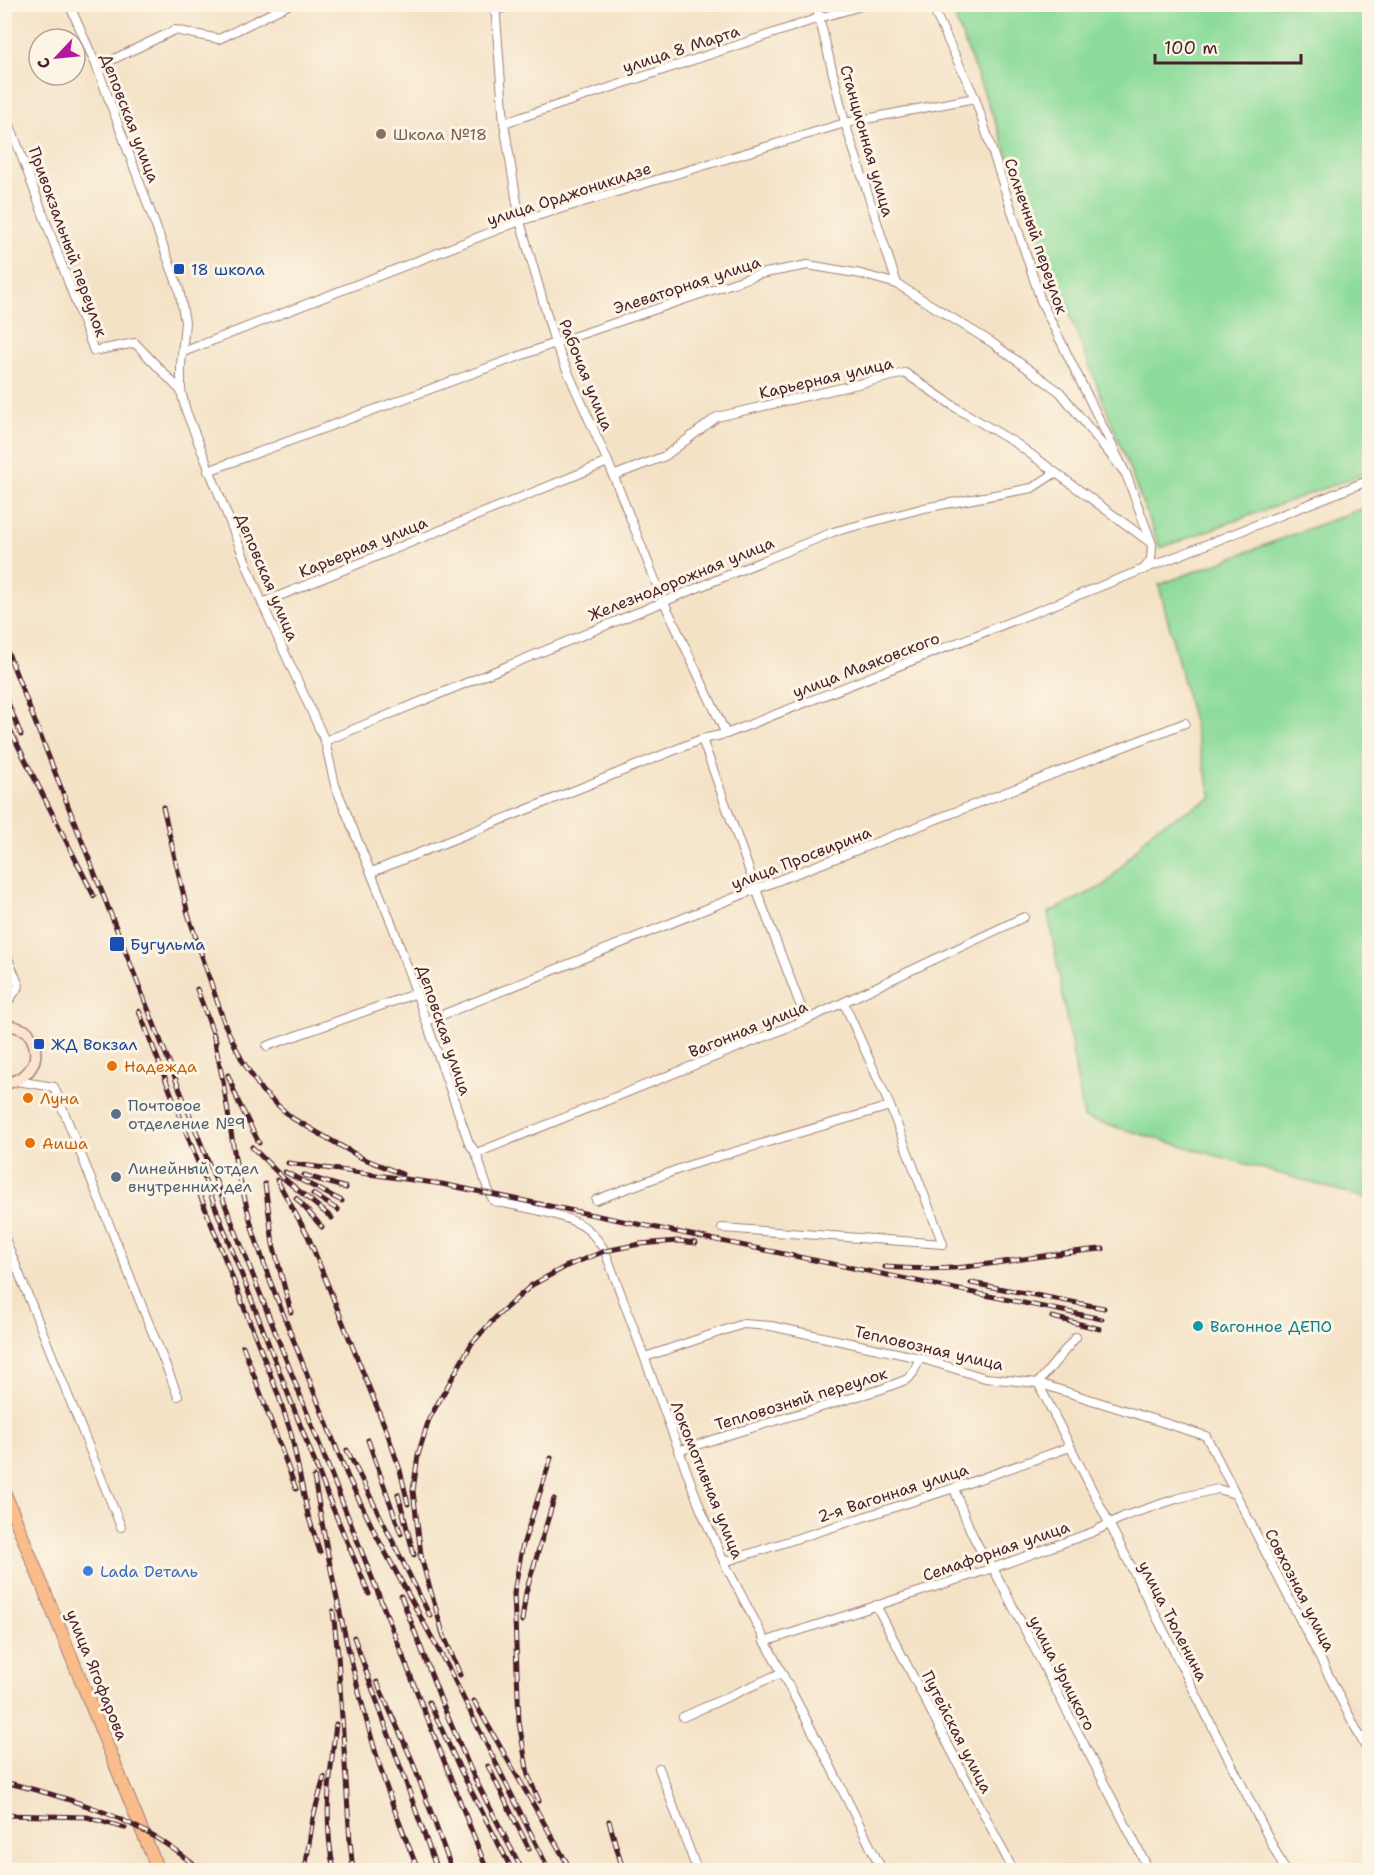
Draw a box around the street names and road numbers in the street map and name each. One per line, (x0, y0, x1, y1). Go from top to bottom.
street label: улица 8 Марта (620, 20, 742, 78)
street label: Деповская улица (96, 50, 164, 186)
street label: Станционная улица (835, 63, 899, 219)
street label: Привокзальный переулок (24, 144, 112, 340)
street label: Солнечный переулок (999, 155, 1073, 317)
street label: улица Орджоникидзе (484, 157, 654, 231)
street label: Элеваторная улица (611, 251, 763, 319)
street label: Рабочая улица (554, 316, 618, 434)
street label: Карьерная улица (757, 352, 895, 404)
street label: Деповская улица (231, 510, 303, 644)
street label: Карьерная улица (296, 512, 430, 582)
street label: Железнодорожная улица (585, 532, 777, 626)
street label: улица Маяковского (789, 627, 943, 703)
street label: улица Просвирина (728, 822, 874, 894)
street label: Деповская улица (412, 962, 476, 1098)
street label: Вагонная улица (685, 996, 811, 1062)
street label: Тепловозная улица (852, 1321, 1006, 1375)
street label: Тепловозный переулок (712, 1363, 890, 1435)
street label: Локомотивная улица (666, 1398, 748, 1562)
street label: 2-я Вагонная улица (815, 1459, 971, 1527)
street label: Семафорная улица (920, 1516, 1072, 1586)
street label: Совхозная улица (1260, 1525, 1340, 1655)
street label: улица Тюленина (1134, 1557, 1212, 1685)
street label: улица Ягофарова (61, 1607, 133, 1743)
street label: улица Урицкого (1024, 1612, 1100, 1734)
street label: Путейская улица (917, 1667, 997, 1797)

